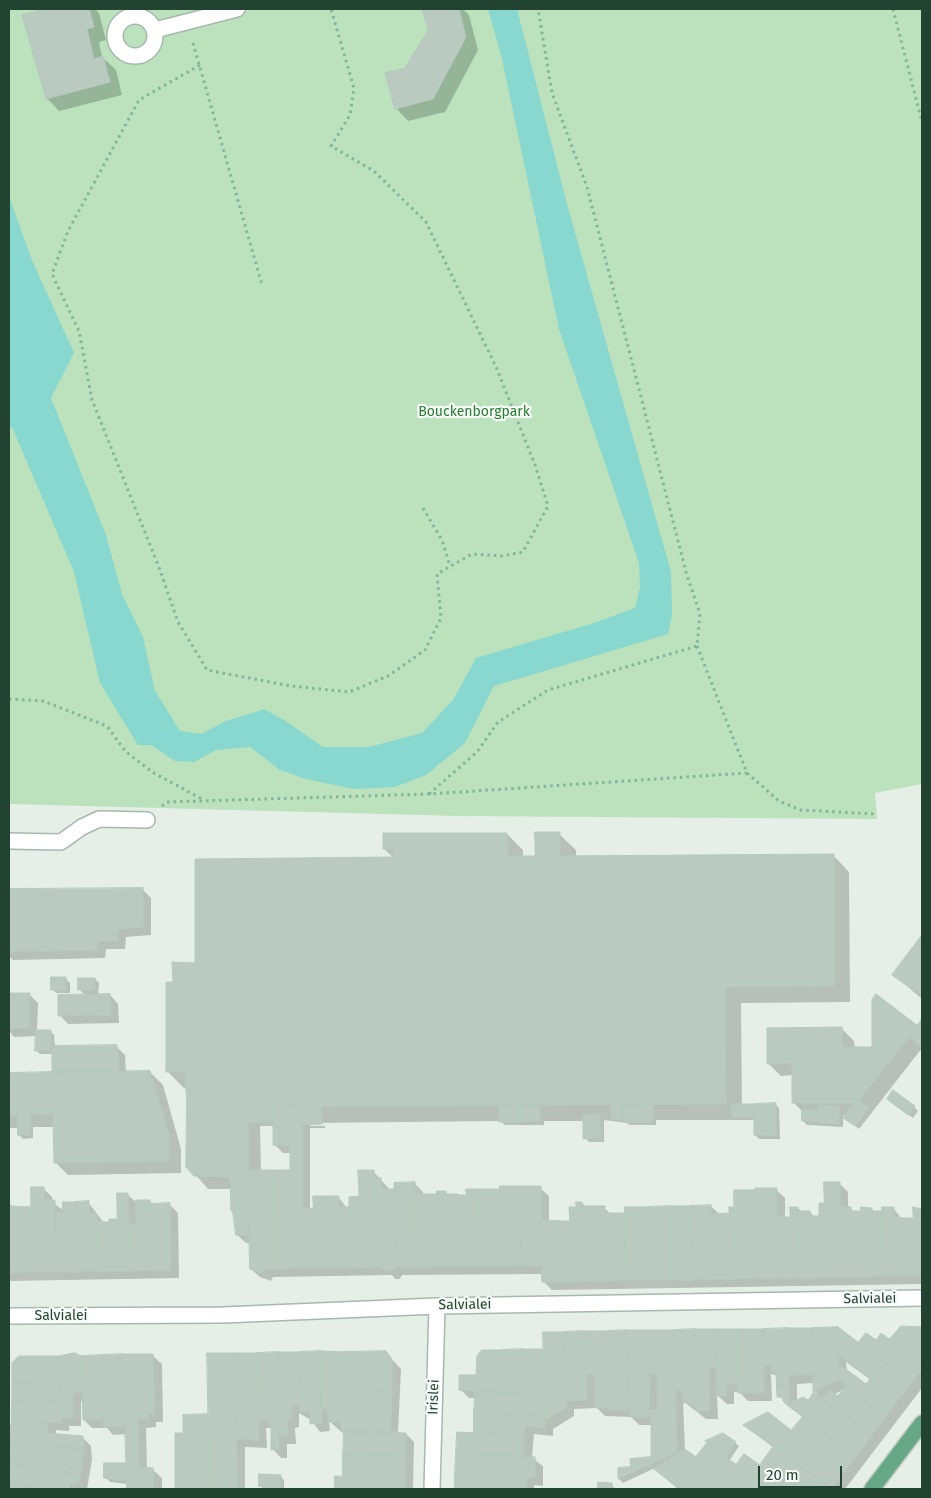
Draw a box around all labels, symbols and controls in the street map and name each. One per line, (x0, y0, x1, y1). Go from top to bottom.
park label: Bouckenborgpark (418, 404, 530, 420)
street label: Salvialei (843, 1290, 897, 1308)
street label: Salvialei (438, 1296, 492, 1314)
street label: Salvialei (35, 1308, 87, 1324)
street label: Irislei (425, 1379, 443, 1415)
scale bar (761, 1456, 845, 1488)
text: 20 m (766, 1466, 799, 1484)

